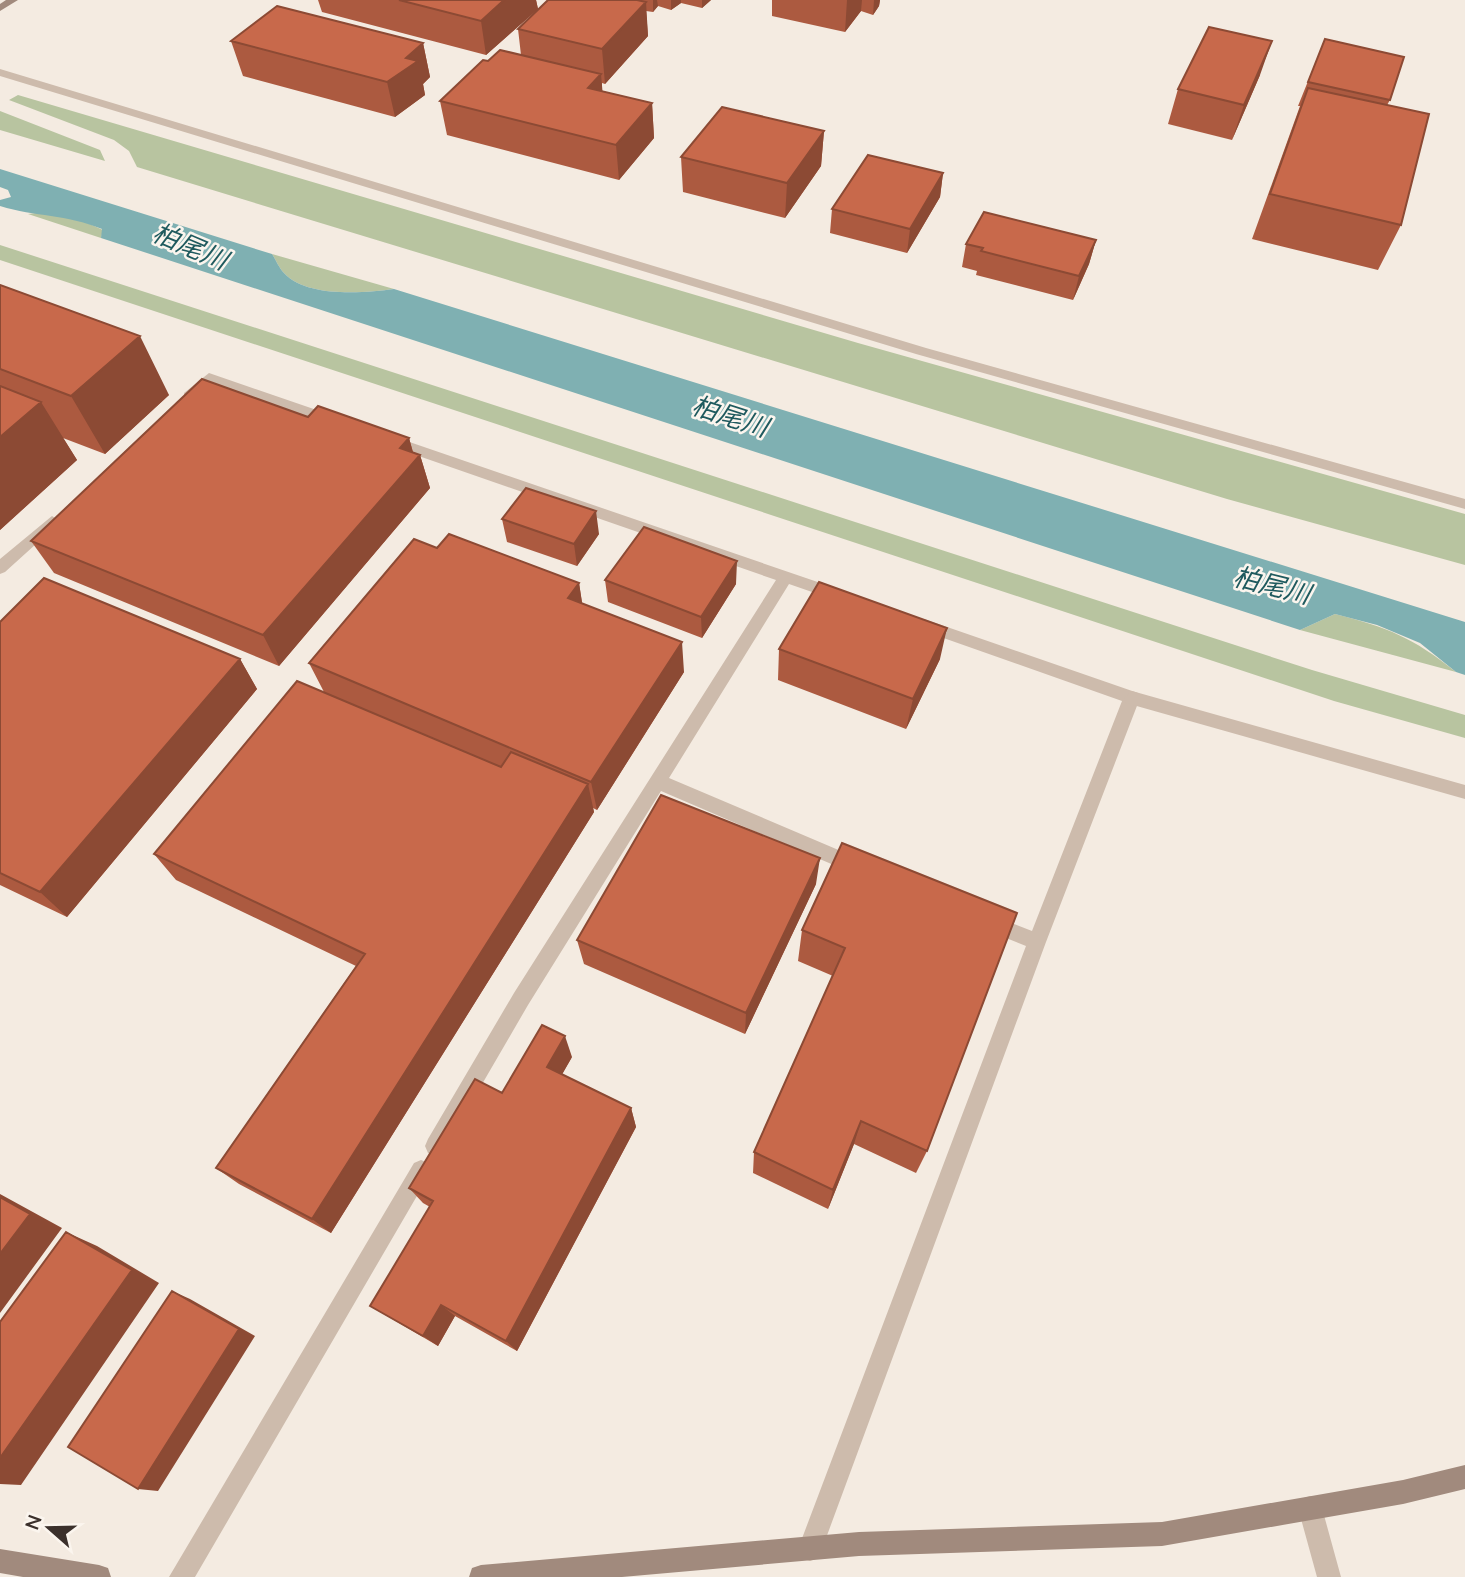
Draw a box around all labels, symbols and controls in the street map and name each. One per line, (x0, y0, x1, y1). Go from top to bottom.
water label: 柏尾川 (147, 216, 235, 280)
water label: 柏尾川 (687, 388, 775, 447)
water label: 柏尾川 (1230, 560, 1317, 613)
north arrow (14, 1493, 84, 1563)
text: N (19, 1511, 49, 1534)

